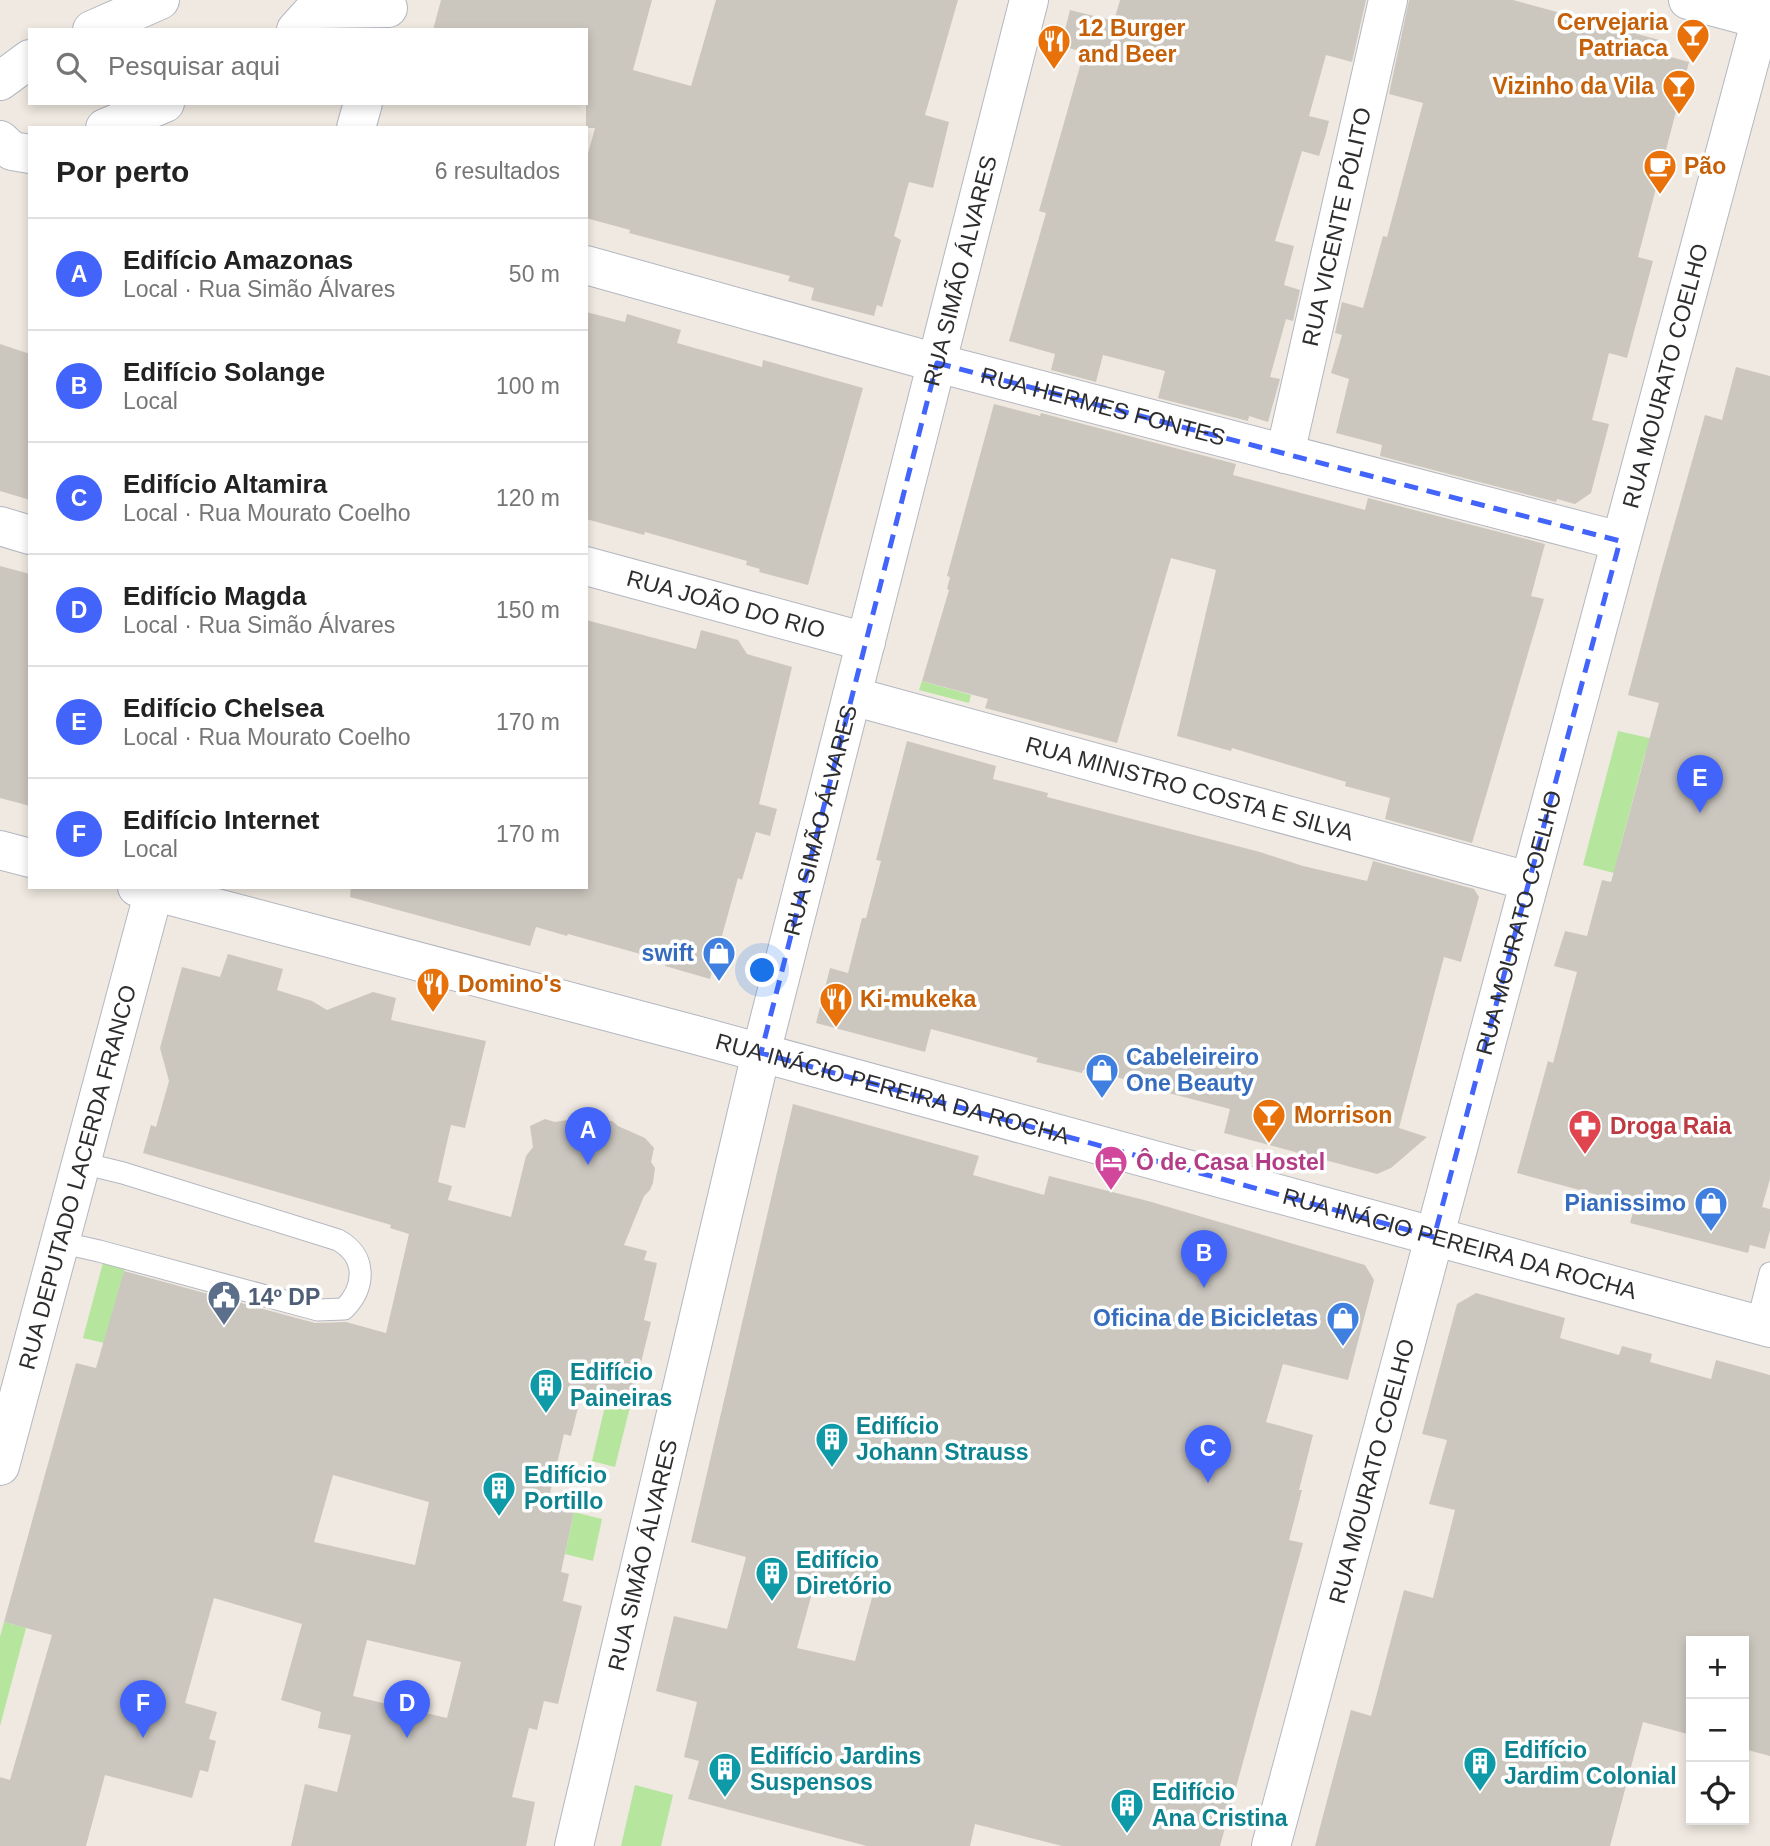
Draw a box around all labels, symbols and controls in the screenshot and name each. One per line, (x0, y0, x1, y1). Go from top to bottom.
place label: Cervejaria Patriaca (1557, 9, 1668, 61)
place label: 12 Burger and Beer (1078, 15, 1185, 67)
bar icon: Cervejaria Patriaca (1674, 16, 1712, 65)
restaurant icon: 12 Burger and Beer (1035, 22, 1073, 71)
search box (28, 28, 588, 105)
icon: search (52, 48, 90, 86)
text: Pesquisar aqui (108, 51, 280, 81)
bar icon: Vizinho da Vila (1660, 67, 1698, 116)
place label: Vizinho da Vila (1493, 73, 1654, 99)
street label: RUA VICENTE PÓLITO (1297, 105, 1376, 349)
cafe icon: Pão (1641, 147, 1679, 196)
street label: RUA SIMÃO ÁLVARES (918, 153, 1002, 389)
place label: Pão (1684, 153, 1726, 179)
text: Por perto (56, 155, 189, 188)
text: 6 resultados (435, 158, 560, 184)
street label: RUA MOURATO COELHO (1617, 241, 1713, 511)
text: Edifício Amazonas (123, 245, 353, 275)
text: A (71, 261, 87, 287)
text: 50 m (509, 261, 560, 287)
text: Local · Rua Simão Álvares (123, 276, 395, 302)
text: Edifício Solange (123, 357, 325, 387)
street label: RUA HERMES FONTES (978, 362, 1228, 451)
text: B (71, 373, 87, 399)
text: 100 m (496, 373, 560, 399)
text: Local (123, 388, 178, 414)
text: Edifício Altamira (123, 469, 327, 499)
text: C (71, 485, 87, 511)
text: 120 m (496, 485, 560, 511)
text: Local · Rua Mourato Coelho (123, 500, 411, 526)
street label: RUA JOÃO DO RIO (624, 565, 828, 643)
text: Edifício Magda (123, 581, 306, 611)
text: D (71, 597, 87, 623)
text: 150 m (496, 597, 560, 623)
text: Local · Rua Simão Álvares (123, 612, 395, 638)
text: Edifício Chelsea (123, 693, 324, 723)
street label: RUA SIMÃO ÁLVARES (778, 702, 862, 938)
text: E (71, 709, 87, 735)
text: 170 m (496, 709, 560, 735)
text: Local · Rua Mourato Coelho (123, 724, 411, 750)
street label: RUA MINISTRO COSTA E SILVA (1023, 731, 1357, 846)
pin: E (1677, 755, 1723, 813)
street label: RUA MOURATO COELHO (1471, 788, 1566, 1058)
text: Edifício Internet (123, 805, 319, 835)
text: F (72, 821, 86, 847)
text: 170 m (496, 821, 560, 847)
text: Local (123, 836, 178, 862)
shop icon: swift (700, 934, 738, 983)
place label: swift (642, 940, 694, 966)
your location (745, 953, 779, 987)
restaurant icon: Domino's (414, 965, 452, 1014)
place label: Domino's (458, 971, 562, 997)
restaurant icon: Ki-mukeka (817, 980, 855, 1029)
street label: RUA DEPUTADO LACERDA FRANCO (13, 982, 141, 1372)
place label: Ki-mukeka (860, 986, 977, 1012)
street label: RUA INÁCIO PEREIRA DA ROCHA (713, 1028, 1073, 1150)
place label: Cabeleireiro One Beauty (1126, 1044, 1259, 1096)
shop icon: Cabeleireiro One Beauty (1083, 1051, 1121, 1100)
bar icon: Morrison (1250, 1096, 1288, 1145)
place label: Morrison (1294, 1102, 1392, 1128)
pin: A (565, 1107, 611, 1165)
pharmacy icon: Droga Raia (1566, 1107, 1604, 1156)
place label: Droga Raia (1610, 1113, 1732, 1139)
hotel icon: Ô de Casa Hostel (1092, 1143, 1130, 1192)
place label: Ô de Casa Hostel (1136, 1148, 1325, 1175)
street label: RUA INÁCIO PEREIRA DA ROCHA (1280, 1183, 1640, 1304)
shop icon: Pianissimo (1692, 1184, 1730, 1233)
place label: Pianissimo (1565, 1190, 1686, 1216)
pin: B (1181, 1230, 1227, 1288)
public building icon: 14º DP (205, 1278, 243, 1327)
place label: 14º DP (248, 1284, 320, 1310)
shop icon: Oficina de Bicicletas (1324, 1299, 1362, 1348)
place label: Oficina de Bicicletas (1093, 1305, 1318, 1331)
street label: RUA MOURATO COELHO (1324, 1336, 1419, 1606)
place label: Edifício Paineiras (570, 1359, 672, 1411)
building icon: Edifício Paineiras (527, 1366, 565, 1415)
place label: Edifício Johann Strauss (856, 1413, 1029, 1465)
building icon: Edifício Johann Strauss (813, 1420, 851, 1469)
pin: C (1185, 1425, 1231, 1483)
street label: RUA SIMÃO ÁLVARES (603, 1437, 682, 1673)
place label: Edifício Portillo (524, 1462, 607, 1514)
building icon: Edifício Portillo (480, 1469, 518, 1518)
place label: Edifício Diretório (796, 1547, 892, 1599)
building icon: Edifício Diretório (753, 1554, 791, 1603)
map controls (1686, 1636, 1749, 1825)
button: + (1686, 1636, 1749, 1699)
pin: F (120, 1680, 166, 1738)
pin: D (384, 1680, 430, 1738)
button: − (1686, 1699, 1749, 1762)
place label: Edifício Jardim Colonial (1504, 1737, 1677, 1789)
place label: Edifício Jardins Suspensos (750, 1743, 921, 1795)
building icon: Edifício Jardim Colonial (1461, 1744, 1499, 1793)
building icon: Edifício Jardins Suspensos (706, 1750, 744, 1799)
button: locate (1686, 1762, 1749, 1825)
place label: Edifício Ana Cristina (1152, 1779, 1288, 1831)
building icon: Edifício Ana Cristina (1108, 1786, 1146, 1835)

